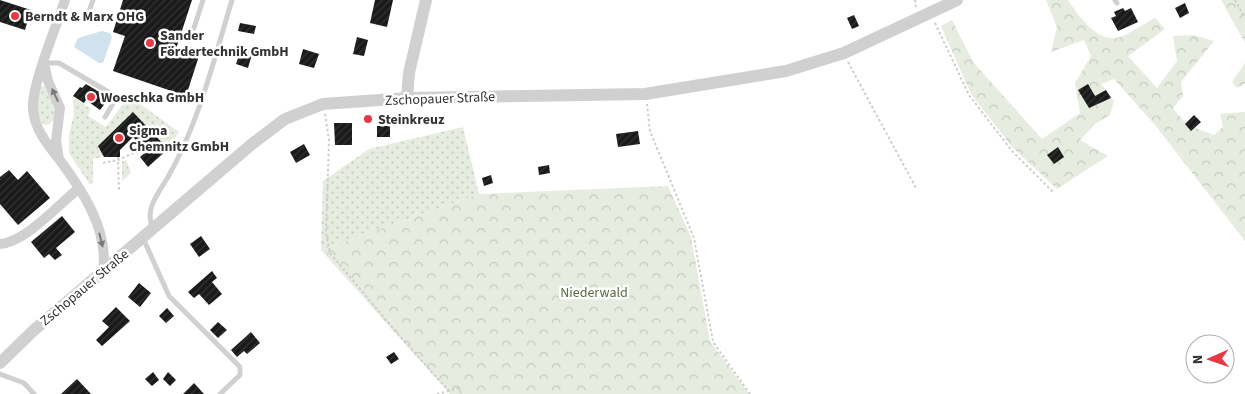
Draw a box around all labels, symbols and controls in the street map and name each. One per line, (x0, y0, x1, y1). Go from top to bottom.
place label: Berndt & Marx OHG (25, 7, 144, 27)
marker: Berndt & Marx OHG (9, 10, 21, 22)
place label: Sander Fördertechnik GmbH (160, 26, 289, 62)
marker: Sander Fördertechnik GmbH (144, 37, 156, 49)
street label: Zschopauer Straße (385, 87, 496, 111)
one-way arrow (50, 88, 58, 102)
place label: Woeschka GmbH (101, 88, 204, 108)
marker: Woeschka GmbH (85, 91, 97, 103)
place label: Steinkreuz (378, 110, 445, 130)
marker: Steinkreuz (362, 113, 374, 125)
place label: Sigma Chemnitz GmbH (129, 121, 229, 157)
marker: Sigma Chemnitz GmbH (113, 132, 125, 144)
one-way arrow (97, 233, 105, 248)
street label: Zschopauer Straße (36, 245, 133, 331)
park label: Niederwald (560, 283, 628, 303)
north arrow (1185, 334, 1235, 384)
text: N (1188, 354, 1208, 364)

